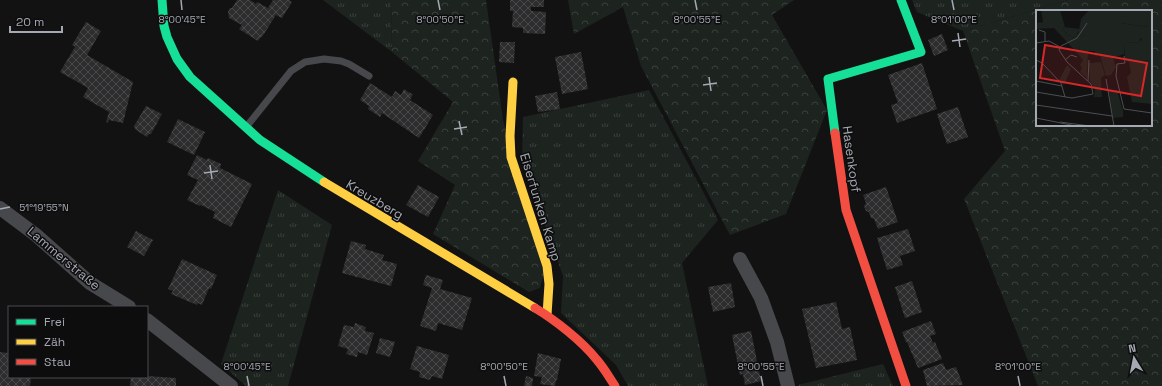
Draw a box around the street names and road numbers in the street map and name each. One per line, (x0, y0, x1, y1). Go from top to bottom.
street label: Hasenkopf (838, 125, 865, 194)
street label: Eiserfunken Kamp (516, 151, 565, 263)
street label: Kreuzberg (343, 176, 407, 223)
street label: Lammerstraße (24, 223, 104, 294)

